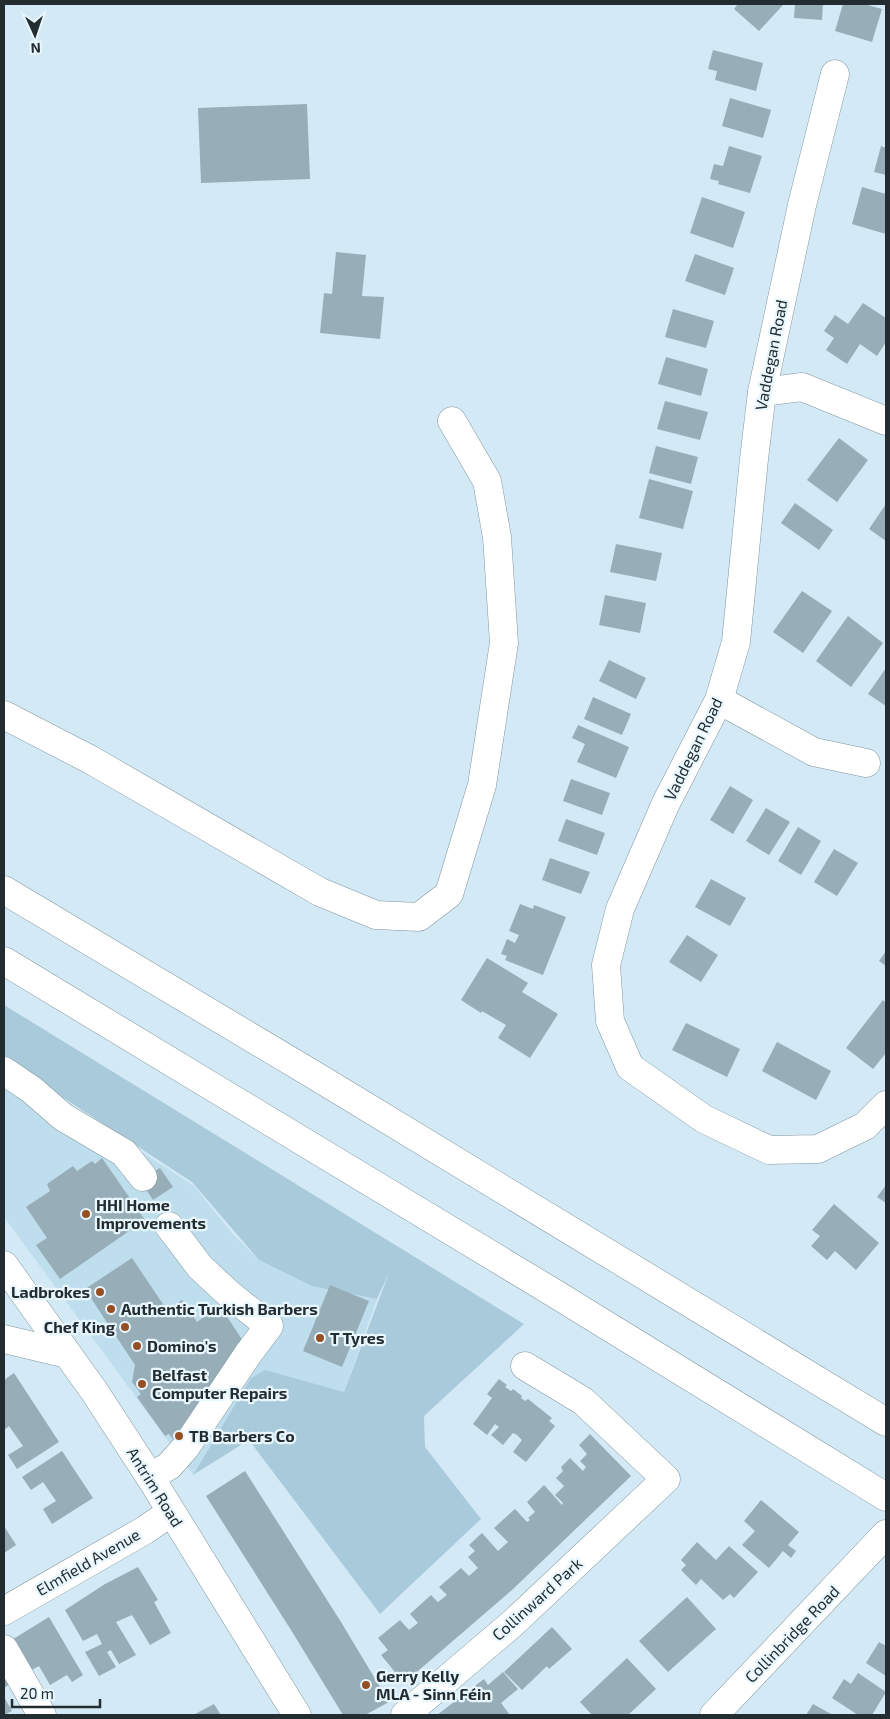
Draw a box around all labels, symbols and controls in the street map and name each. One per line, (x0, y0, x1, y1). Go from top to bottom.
north arrow (10, 10, 60, 60)
text: N (30, 40, 41, 57)
street label: Vaddegan Road (750, 298, 791, 412)
street label: Vaddegan Road (659, 694, 726, 803)
place label: HHI Home Improvements (96, 1195, 206, 1232)
marker: HHI Home Improvements (80, 1208, 92, 1220)
place label: Ladbrokes (11, 1282, 90, 1301)
marker: Ladbrokes (94, 1286, 106, 1298)
place label: Authentic Turkish Barbers (121, 1299, 318, 1318)
marker: Authentic Turkish Barbers (105, 1303, 117, 1315)
place label: Chef King (44, 1317, 116, 1336)
marker: Chef King (119, 1321, 131, 1333)
place label: T Tyres (330, 1328, 384, 1348)
marker: T Tyres (314, 1332, 326, 1344)
place label: Domino's (147, 1336, 217, 1355)
marker: Domino's (131, 1340, 143, 1352)
place label: Belfast Computer Repairs (152, 1365, 287, 1402)
marker: Belfast Computer Repairs (136, 1378, 148, 1390)
place label: TB Barbers Co (189, 1426, 295, 1445)
marker: TB Barbers Co (173, 1430, 185, 1442)
street label: Antrim Road (123, 1443, 187, 1530)
street label: Elmfield Avenue (32, 1524, 143, 1599)
street label: Collinward Park (488, 1553, 586, 1644)
street label: Collinbridge Road (741, 1581, 843, 1686)
place label: Gerry Kelly MLA - Sinn Féin (376, 1666, 491, 1703)
scale bar (12, 1676, 100, 1708)
marker: Gerry Kelly MLA - Sinn Féin (360, 1679, 372, 1691)
text: 20 m (20, 1684, 54, 1702)

